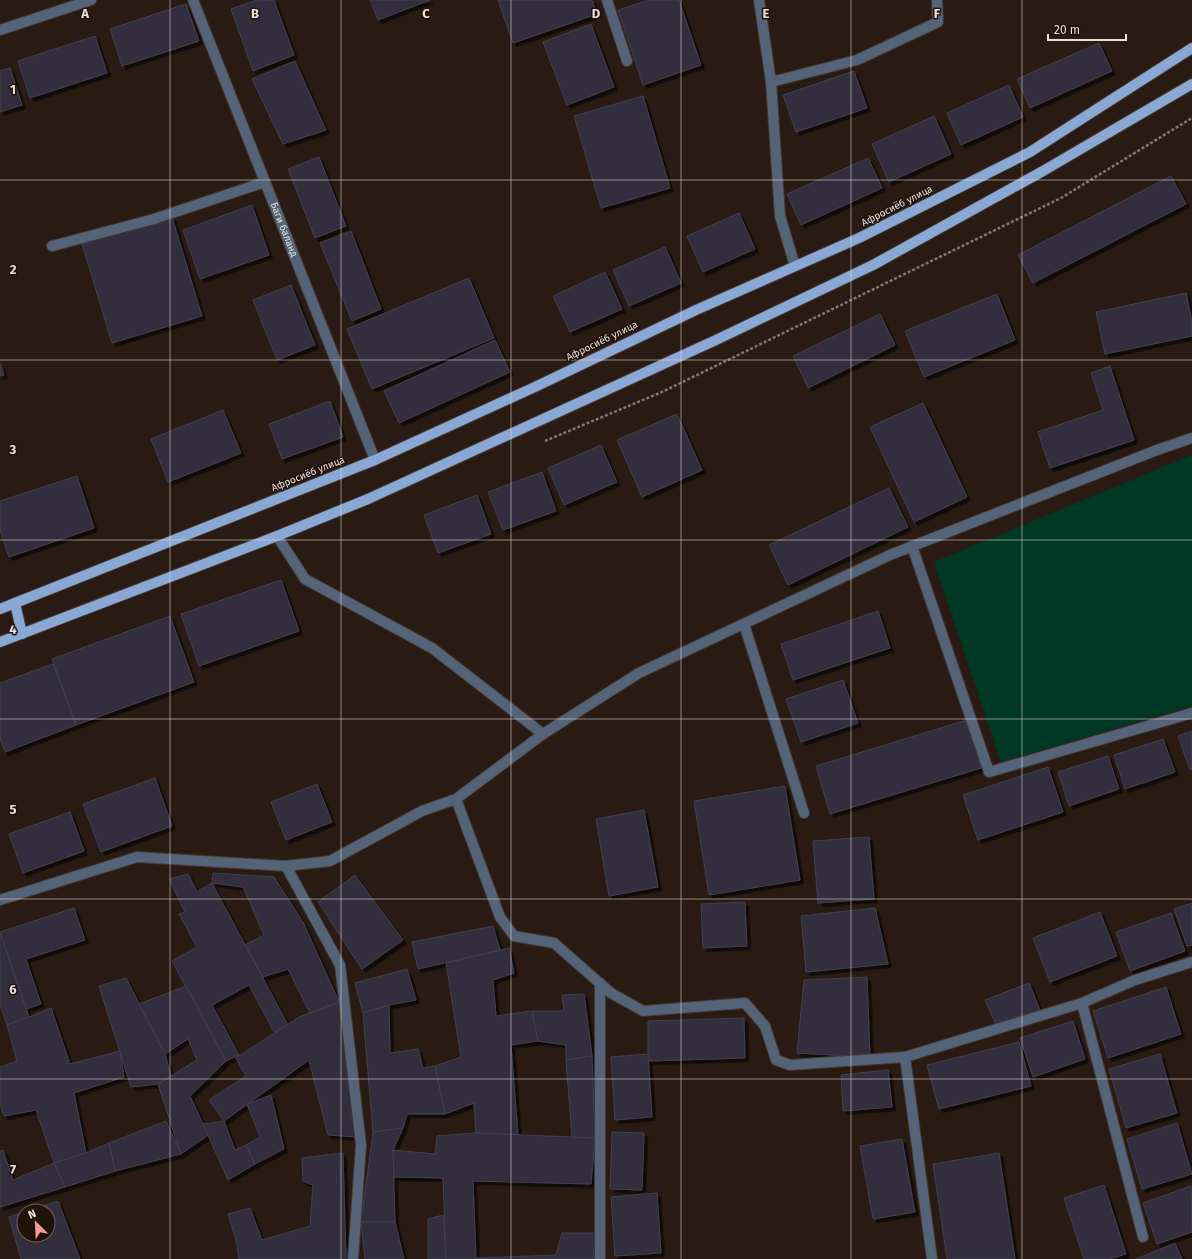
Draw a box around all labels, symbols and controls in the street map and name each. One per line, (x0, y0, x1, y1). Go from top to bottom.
text: A (80, 6, 89, 21)
text: B (251, 6, 259, 21)
text: C (422, 6, 430, 21)
text: D (592, 6, 601, 21)
text: E (763, 6, 770, 21)
text: F (934, 6, 941, 21)
scale bar (1048, 16, 1126, 42)
text: 20 m (1054, 23, 1080, 37)
text: 1 (10, 82, 16, 97)
street label: Афросиёб улица (859, 182, 935, 229)
street label: Баги баланд (268, 200, 300, 259)
text: 2 (10, 262, 17, 277)
street label: Афросиёб улица (564, 318, 640, 364)
text: 3 (9, 442, 17, 457)
street label: Афросиёб улица (269, 453, 347, 494)
text: 4 (9, 622, 17, 637)
text: 5 (10, 802, 17, 817)
text: 6 (9, 982, 17, 997)
text: 7 (10, 1162, 16, 1177)
north arrow (16, 1203, 56, 1243)
text: N (26, 1207, 38, 1222)

